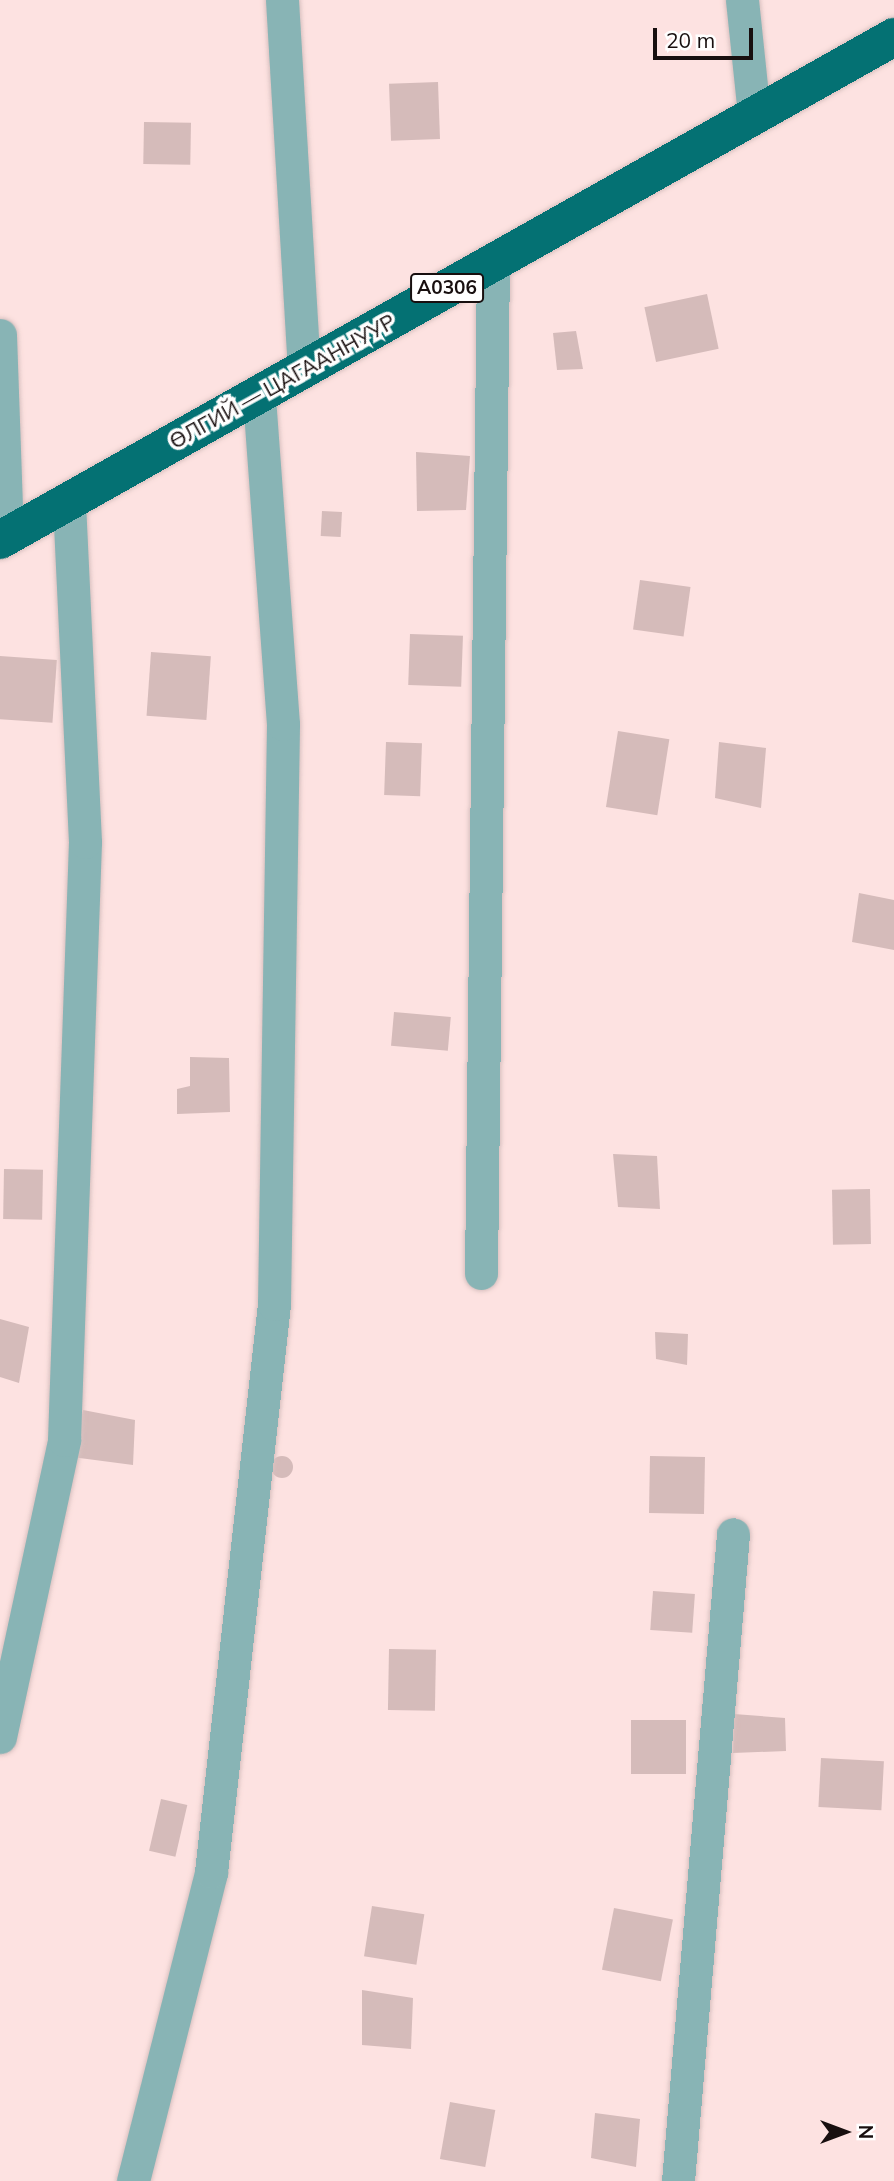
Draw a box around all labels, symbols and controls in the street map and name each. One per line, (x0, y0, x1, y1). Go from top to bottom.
scale bar (656, 14, 756, 58)
text: 20 m (666, 27, 715, 53)
road number: A0306 (408, 272, 486, 304)
street label: ӨЛГИЙ — ЦАГААННУУР (165, 308, 399, 454)
north arrow (810, 2097, 880, 2167)
text: N (854, 2125, 878, 2139)

